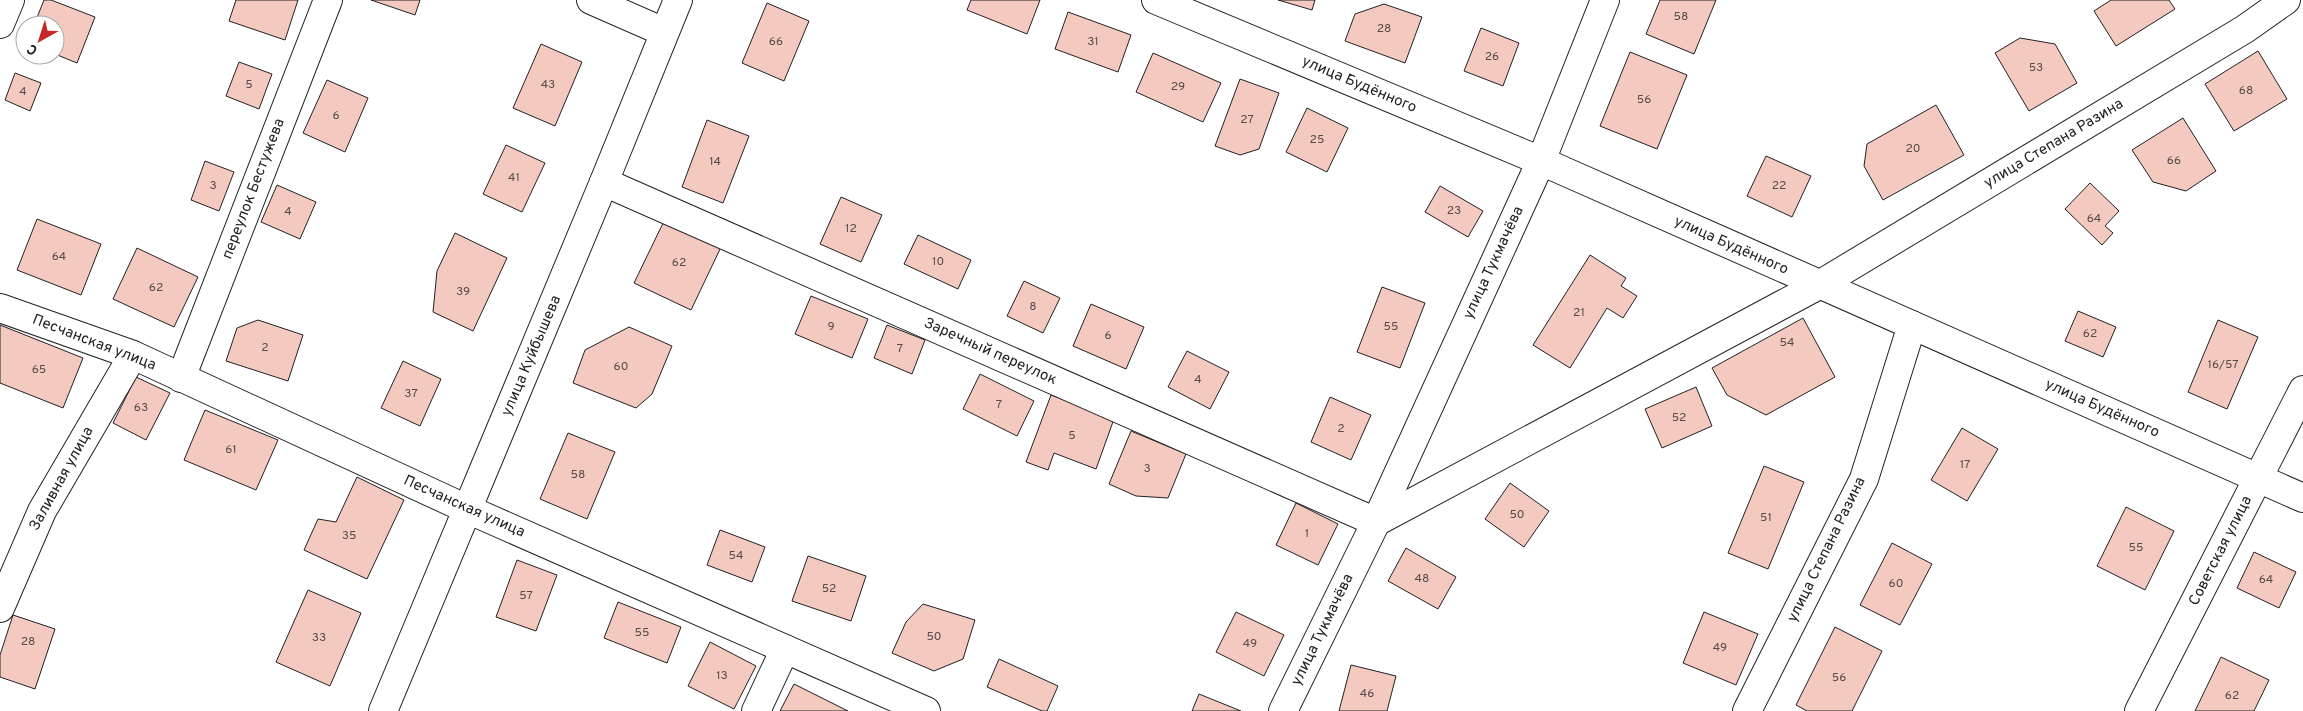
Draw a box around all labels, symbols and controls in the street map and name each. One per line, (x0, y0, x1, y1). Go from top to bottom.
house number: 58 (1674, 9, 1688, 25)
north arrow (15, 15, 65, 65)
house number: 28 (1377, 21, 1391, 37)
house number: 66 (769, 34, 783, 50)
house number: 31 (1087, 34, 1099, 50)
text: С (24, 39, 42, 58)
house number: 26 (1485, 49, 1499, 65)
street label: улица Будённого (1299, 52, 1419, 118)
house number: 53 (2029, 60, 2043, 76)
house number: 5 (245, 77, 253, 93)
house number: 43 (541, 77, 555, 93)
house number: 29 (1171, 79, 1185, 95)
house number: 68 (2239, 83, 2253, 99)
house number: 4 (19, 84, 27, 100)
house number: 56 (1637, 92, 1651, 108)
street label: улица Степана Разина (1981, 95, 2127, 193)
house number: 6 (332, 108, 340, 124)
house number: 27 (1240, 112, 1254, 128)
street label: переулок Бестужева (218, 116, 290, 262)
house number: 25 (1310, 132, 1324, 148)
house number: 20 (1905, 141, 1921, 157)
house number: 66 (2167, 153, 2181, 169)
house number: 14 (709, 154, 721, 170)
house number: 41 (508, 170, 520, 186)
house number: 3 (209, 178, 217, 194)
house number: 22 (1772, 178, 1786, 194)
house number: 23 (1447, 203, 1461, 219)
house number: 4 (284, 204, 292, 220)
street label: улица Тукмачёва (1460, 204, 1528, 322)
house number: 64 (2087, 211, 2101, 227)
street label: улица Будённого (1671, 212, 1791, 280)
house number: 12 (845, 221, 857, 237)
house number: 64 (52, 249, 66, 265)
house number: 10 (932, 254, 944, 270)
house number: 62 (672, 255, 686, 271)
house number: 62 (149, 280, 163, 296)
house number: 39 (456, 284, 470, 300)
street label: улица Куйбышева (498, 293, 566, 419)
house number: 8 (1029, 299, 1037, 315)
house number: 21 (1573, 305, 1585, 321)
street label: Песчанская улица (29, 311, 159, 375)
street label: Заречный переулок (920, 314, 1060, 390)
house number: 9 (827, 319, 835, 335)
house number: 55 (1384, 319, 1398, 335)
house number: 62 (2083, 326, 2097, 342)
house number: 6 (1104, 328, 1112, 344)
house number: 54 (1779, 335, 1795, 351)
house number: 2 (261, 340, 269, 356)
house number: 7 (897, 341, 903, 357)
house number: 16/57 (2207, 357, 2239, 373)
house number: 60 (614, 359, 628, 375)
house number: 65 (32, 362, 46, 378)
house number: 4 (1194, 372, 1202, 388)
street label: улица Будённого (2042, 375, 2162, 443)
house number: 37 (404, 386, 418, 402)
house number: 7 (996, 397, 1002, 413)
house number: 63 (134, 400, 148, 416)
house number: 52 (1672, 410, 1686, 426)
house number: 2 (1337, 421, 1345, 437)
street label: Заливная улица (26, 424, 98, 534)
house number: 5 (1068, 428, 1076, 444)
house number: 61 (225, 442, 237, 458)
house number: 17 (1960, 457, 1970, 473)
house number: 3 (1143, 461, 1151, 477)
house number: 58 (571, 467, 585, 483)
street label: Песчанская улица (400, 472, 528, 542)
street label: улица Степана Разина (1784, 474, 1870, 626)
street label: Советская улица (2185, 493, 2257, 609)
house number: 50 (1509, 507, 1525, 523)
house number: 51 (1760, 510, 1772, 526)
house number: 1 (1305, 526, 1309, 542)
house number: 35 (342, 528, 356, 544)
house number: 55 (2129, 540, 2143, 556)
house number: 54 (728, 548, 744, 564)
street label: улица Тукмачёва (1288, 571, 1358, 689)
house number: 48 (1415, 571, 1429, 587)
house number: 64 (2259, 572, 2273, 588)
house number: 60 (1889, 576, 1903, 592)
house number: 52 (822, 581, 836, 597)
house number: 57 (519, 588, 533, 604)
house number: 55 (635, 625, 649, 641)
house number: 50 (926, 629, 942, 645)
house number: 33 (312, 630, 326, 646)
house number: 28 (21, 634, 35, 650)
house number: 49 (1243, 636, 1257, 652)
house number: 49 (1713, 640, 1727, 656)
house number: 13 (716, 668, 728, 684)
house number: 56 (1832, 670, 1846, 686)
house number: 46 (1360, 686, 1374, 702)
house number: 62 (2225, 688, 2239, 704)

